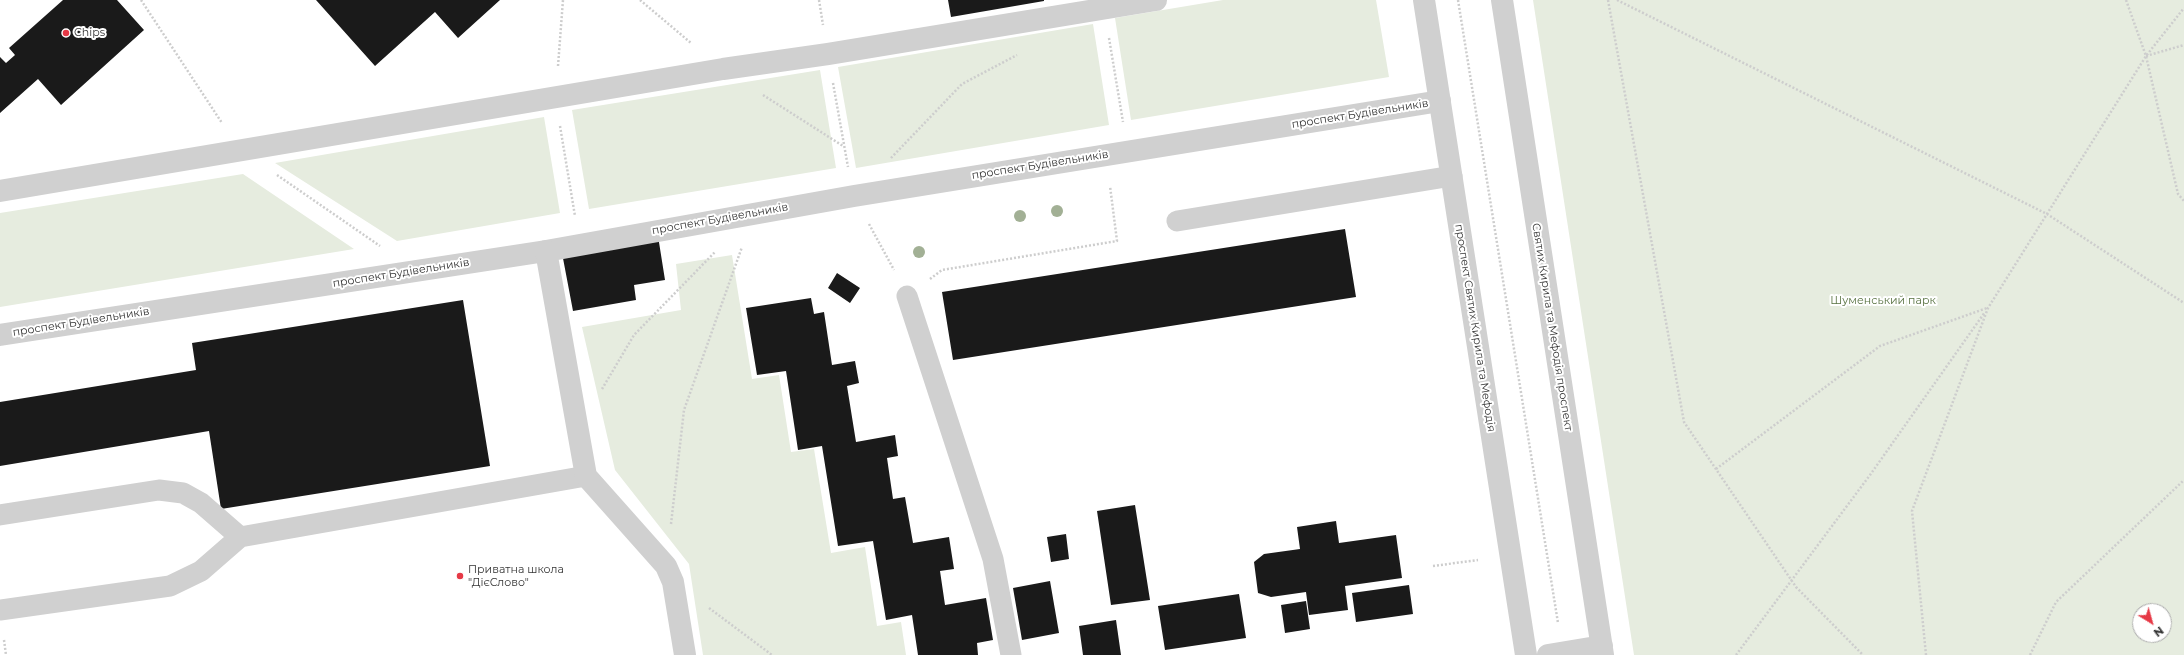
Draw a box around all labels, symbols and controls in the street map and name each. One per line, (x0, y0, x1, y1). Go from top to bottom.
place label: Chips (74, 26, 105, 40)
marker: Chips (61, 28, 71, 38)
street label: проспект Будівельників (1291, 97, 1429, 131)
street label: проспект Будівельників (971, 148, 1109, 182)
street label: проспект Будівельників (651, 201, 789, 237)
street label: Святих Кирила та Мефодія проспект (1529, 222, 1575, 432)
street label: проспект Святих Кирила та Мефодія (1452, 223, 1498, 433)
street label: проспект Будівельників (332, 256, 470, 290)
park label: Шуменський парк (1830, 294, 1936, 308)
street label: проспект Будівельників (12, 305, 150, 339)
place label: Приватна школа "ДієСлово" (468, 563, 564, 589)
marker: Приватна школа "ДієСлово" (455, 571, 465, 581)
north arrow (2132, 603, 2172, 643)
text: N (2151, 624, 2166, 640)

